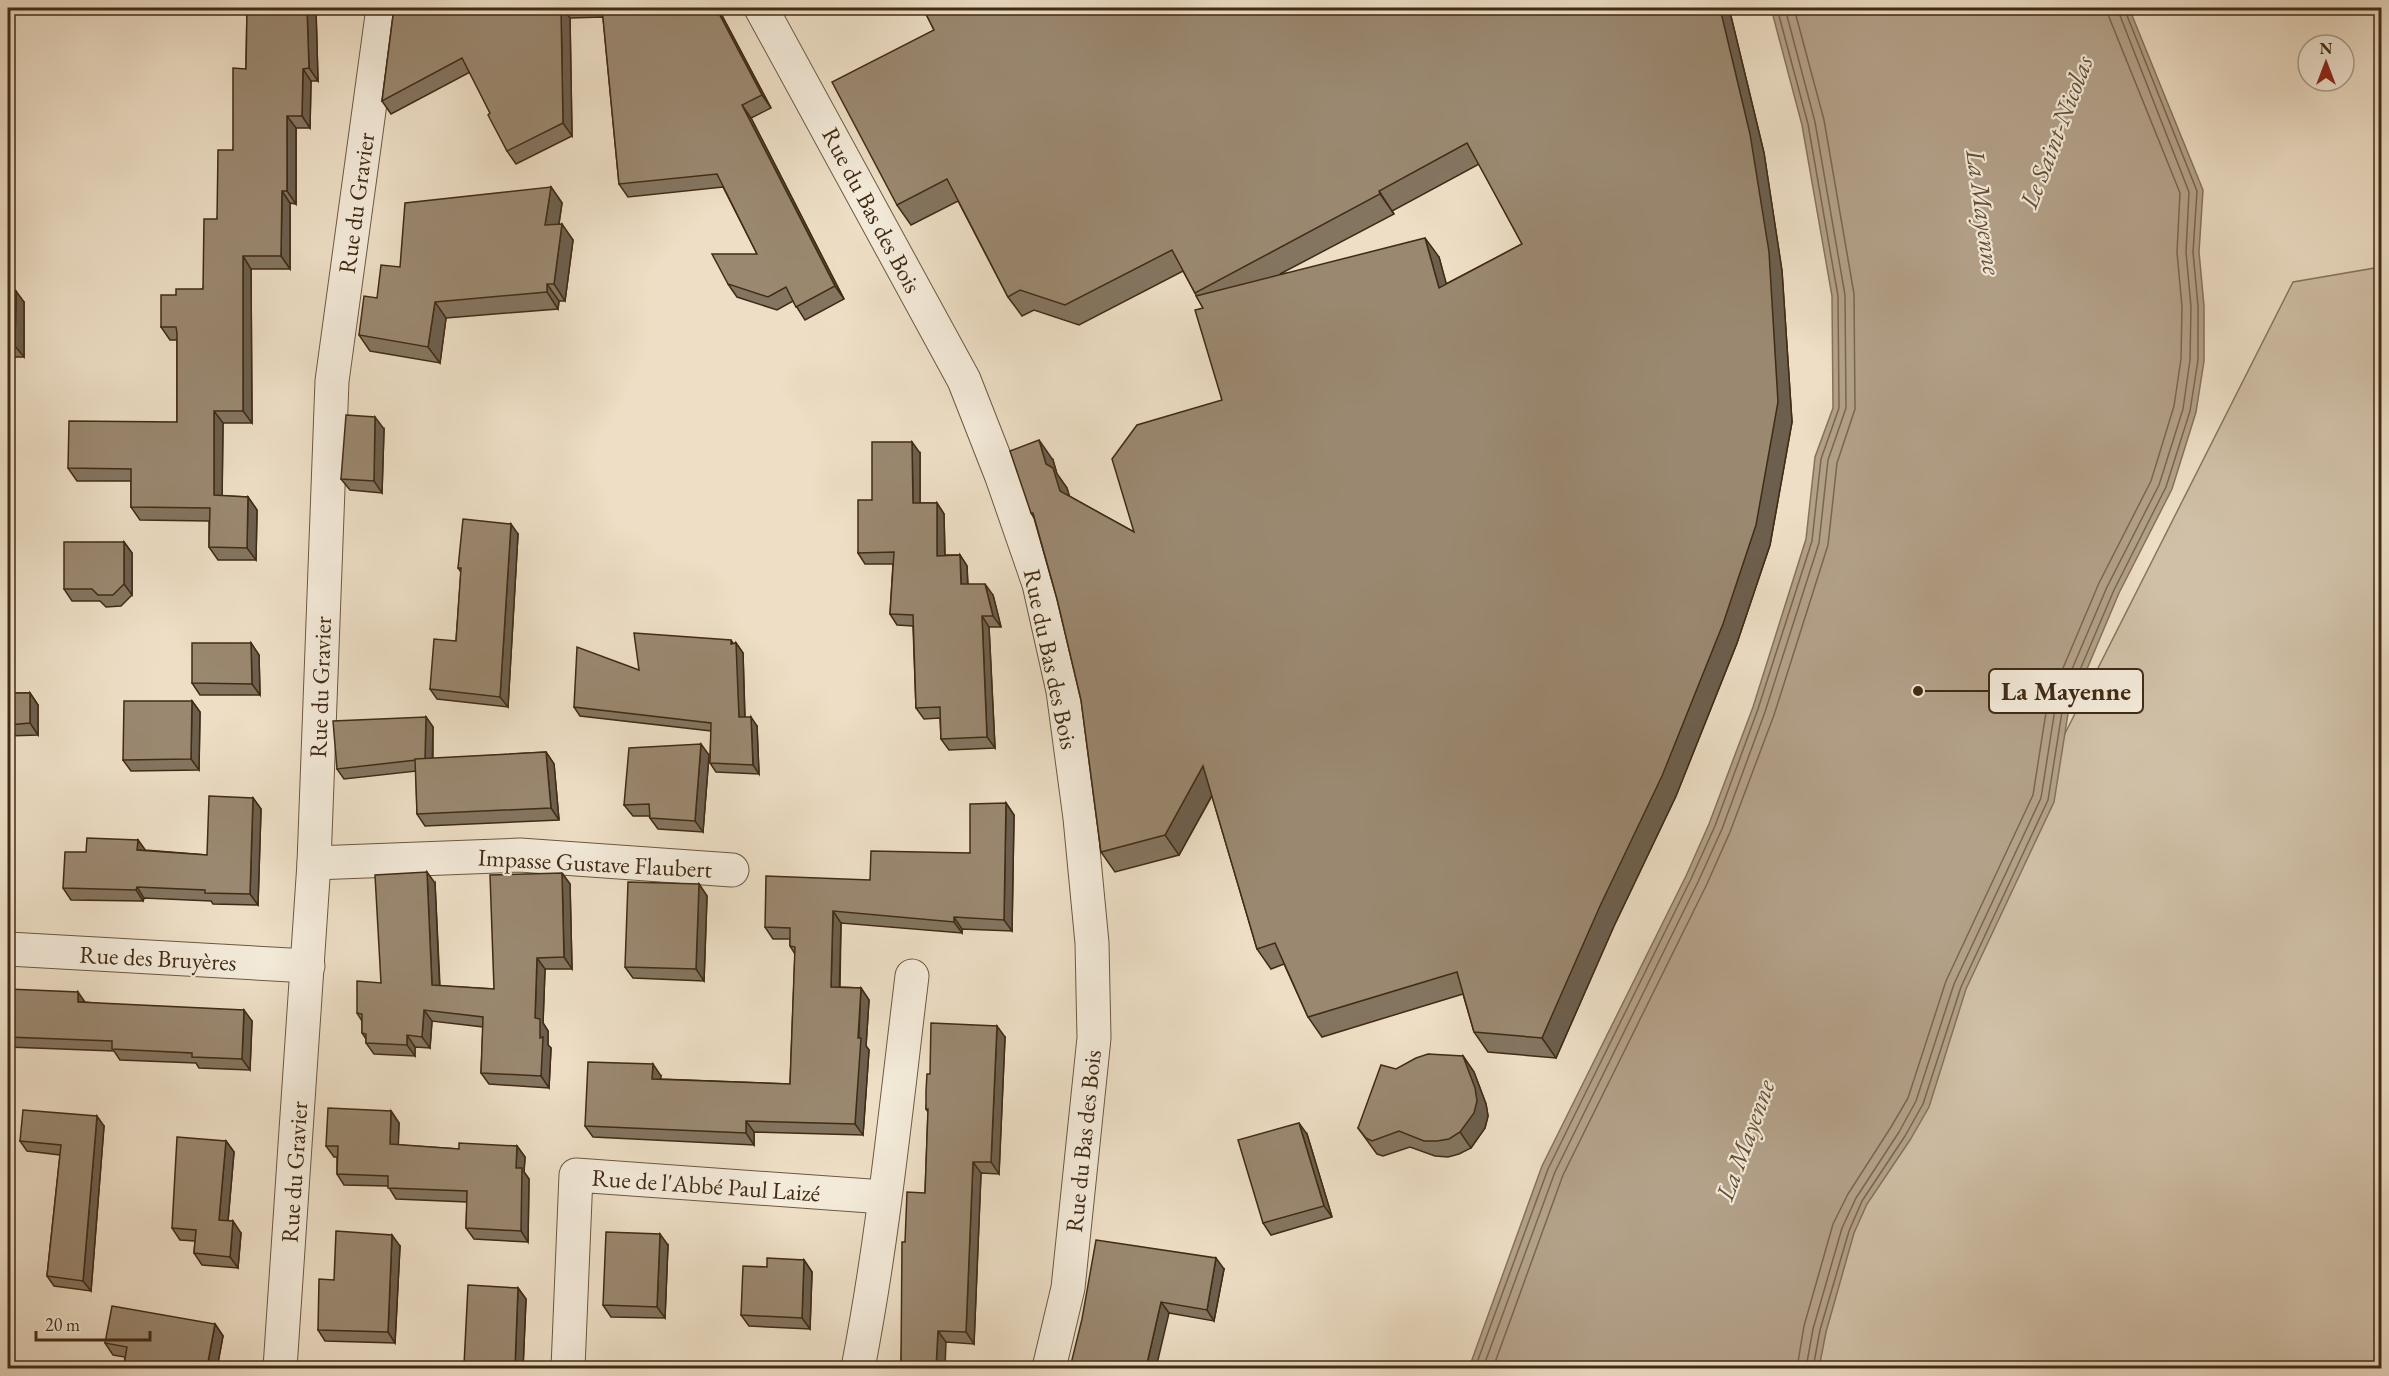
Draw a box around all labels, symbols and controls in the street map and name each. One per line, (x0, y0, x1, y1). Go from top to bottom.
north arrow (2296, 33, 2356, 93)
text: N (2320, 38, 2333, 59)
water label: Le Saint-Nicolas (2011, 50, 2101, 214)
street label: Rue du Bas des Bois (815, 122, 929, 298)
street label: Rue du Gravier (331, 131, 381, 275)
water label: La Mayenne (1958, 146, 2010, 278)
street label: Rue du Bas des Bois (1017, 566, 1085, 752)
street label: Rue du Gravier (302, 616, 338, 758)
callout: La Mayenne (1989, 669, 2143, 713)
text: La Mayenne (2001, 674, 2131, 708)
street label: Impasse Gustave Flaubert (477, 841, 713, 885)
street label: Rue des Bruyères (79, 938, 237, 978)
street label: Rue du Bas des Bois (1058, 1048, 1108, 1234)
water label: La Mayenne (1707, 1074, 1783, 1206)
street label: Rue du Gravier (274, 1100, 314, 1244)
street label: Rue de l'Abbé Paul Laizé (591, 1162, 821, 1208)
scale bar (36, 1304, 150, 1342)
text: 20 m (45, 1313, 80, 1336)

